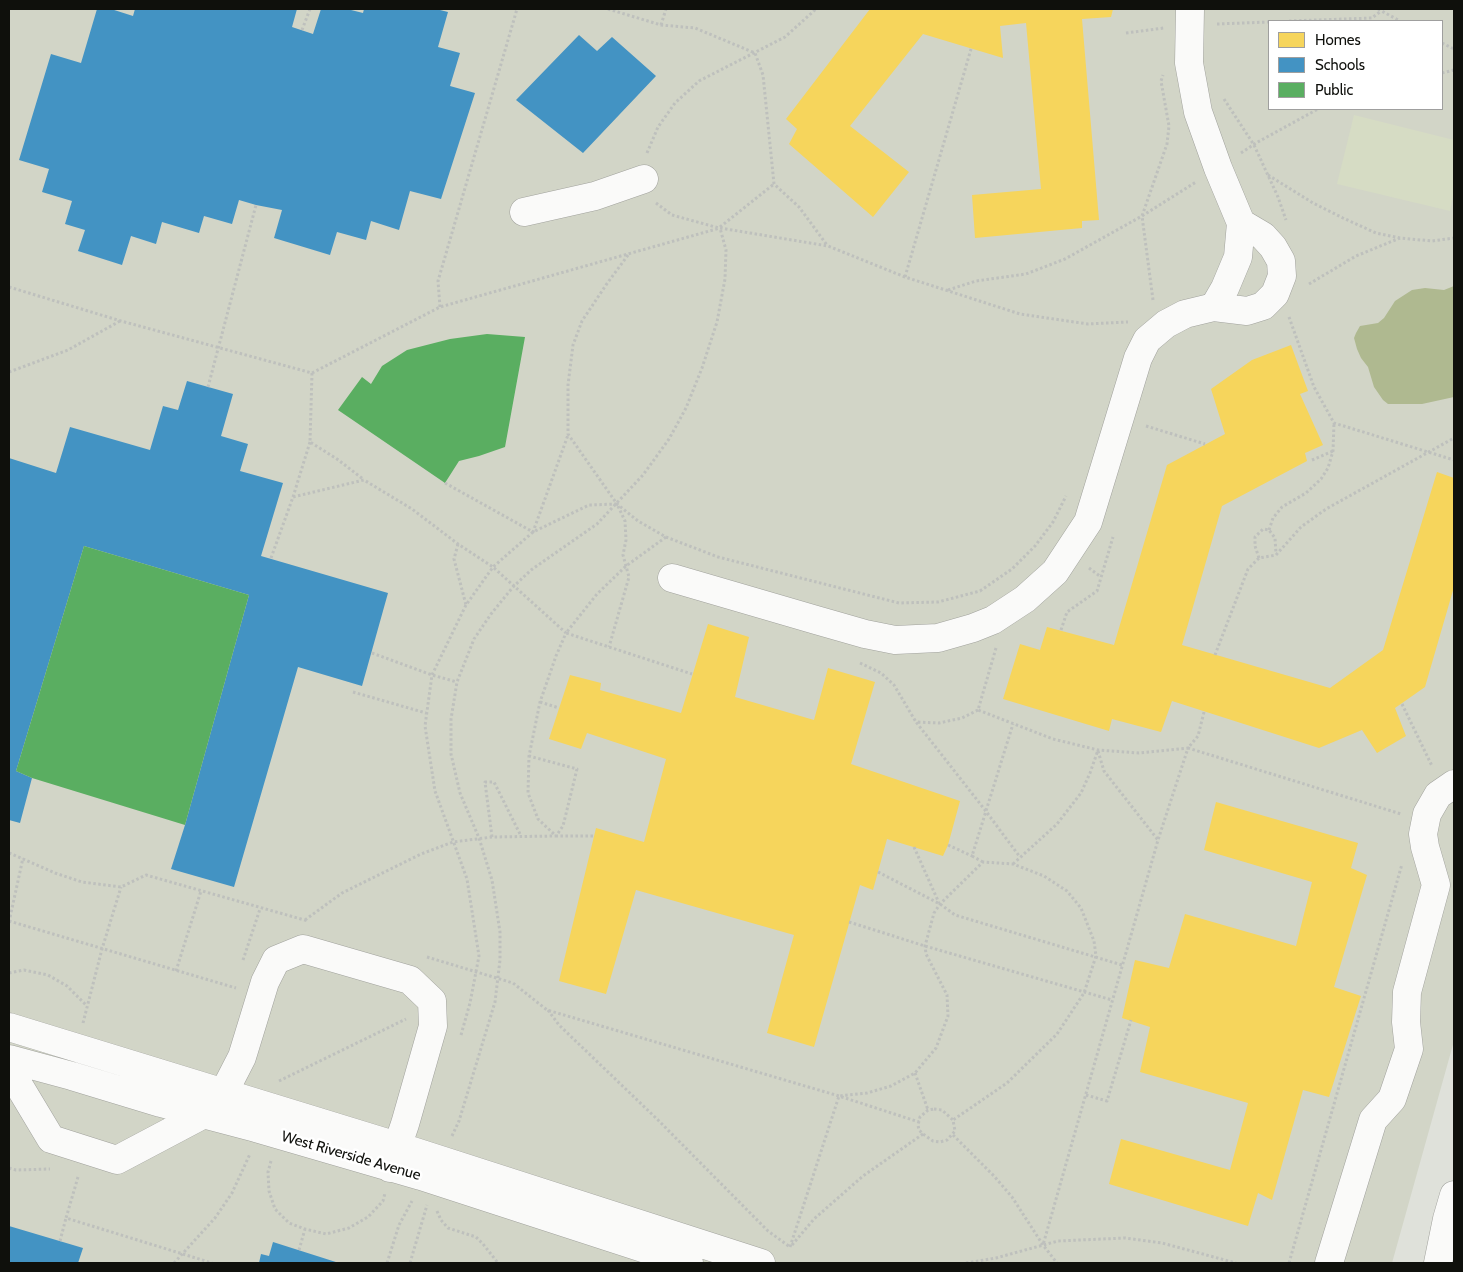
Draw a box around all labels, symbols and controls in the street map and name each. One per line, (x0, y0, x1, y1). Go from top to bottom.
legend (1268, 20, 1443, 110)
text: Homes (1315, 31, 1361, 49)
text: Schools (1315, 56, 1365, 74)
text: Public (1315, 81, 1353, 99)
street label: West Riverside Avenue (279, 1127, 423, 1185)

